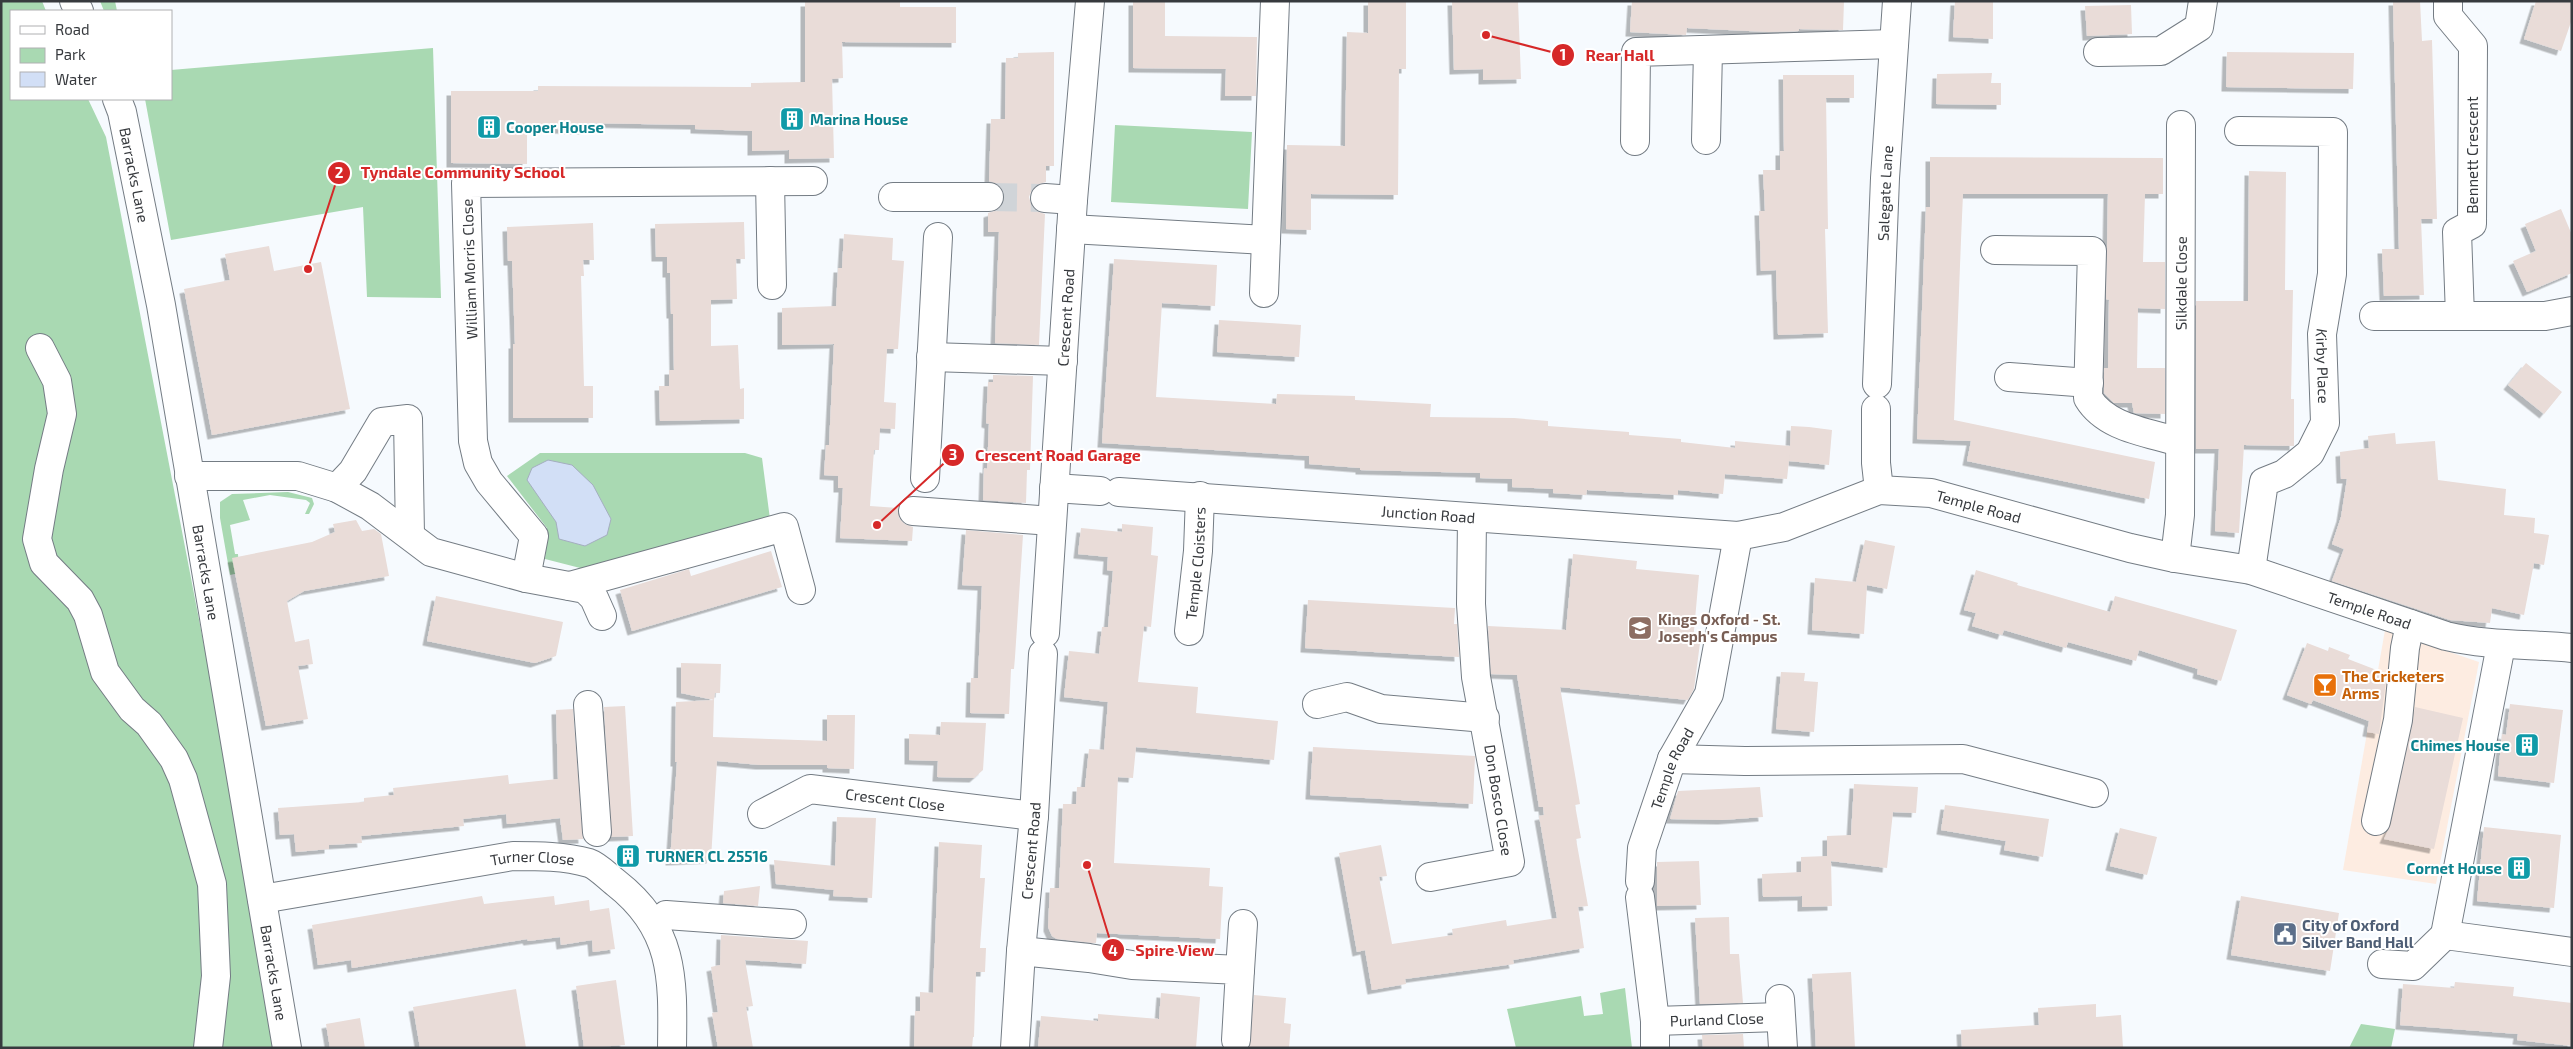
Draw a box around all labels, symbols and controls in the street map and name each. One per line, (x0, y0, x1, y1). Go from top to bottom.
legend (10, 10, 172, 100)
text: Road (55, 20, 90, 38)
callout: Rear Hall (1550, 40, 1665, 71)
text: Park (55, 45, 86, 63)
text: 1 (1560, 45, 1566, 63)
text: Rear Hall (1585, 45, 1655, 64)
text: Water (55, 70, 97, 88)
street label: Bennett Crescent (2463, 96, 2481, 214)
building icon: Marina House (779, 106, 805, 132)
place label: Marina House (810, 110, 908, 128)
building icon: Cooper House (476, 114, 502, 140)
place label: Cooper House (506, 118, 604, 136)
street label: Barracks Lane (116, 126, 153, 224)
street label: Salegate Lane (1874, 145, 1896, 241)
callout: Tyndale Community School (326, 157, 576, 188)
text: Tyndale Community School (361, 162, 566, 182)
text: 2 (335, 163, 344, 181)
street label: William Morris Close (458, 198, 480, 340)
street label: Silkdale Close (2171, 236, 2190, 330)
street label: Crescent Road (1053, 268, 1078, 367)
street label: Kirby Place (2313, 327, 2333, 404)
callout: Crescent Road Garage (940, 439, 1151, 470)
text: 3 (949, 445, 957, 463)
text: Crescent Road Garage (975, 445, 1141, 464)
street label: Temple Road (1934, 486, 2023, 527)
street label: Junction Road (1381, 502, 1476, 526)
street label: Temple Cloisters (1181, 507, 1209, 621)
street label: Barracks Lane (189, 523, 223, 621)
street label: Temple Road (2325, 588, 2414, 633)
place label: Kings Oxford - St. Joseph's Campus (1658, 610, 1781, 645)
school or university icon: Kings Oxford - St. Joseph's Campus (1627, 615, 1653, 641)
place label: The Cricketers Arms (2342, 667, 2444, 702)
bar icon: The Cricketers Arms (2312, 672, 2338, 698)
street label: Temple Road (1647, 724, 1697, 812)
building icon: Chimes House (2514, 732, 2540, 758)
place label: Chimes House (2411, 736, 2510, 754)
street label: Don Bosco Close (1481, 743, 1517, 857)
street label: Crescent Close (844, 784, 946, 814)
street label: Crescent Road (1017, 801, 1044, 900)
building icon: TURNER CL 25516 (615, 843, 641, 869)
street label: Turner Close (489, 847, 576, 869)
place label: TURNER CL 25516 (646, 847, 768, 865)
building icon: Cornet House (2506, 855, 2532, 881)
place label: Cornet House (2407, 859, 2502, 877)
place label: City of Oxford Silver Band Hall (2302, 916, 2414, 951)
public building icon: City of Oxford Silver Band Hall (2272, 921, 2298, 947)
street label: Barracks Lane (257, 924, 291, 1022)
callout: Spire View (1100, 935, 1225, 966)
text: Spire View (1135, 940, 1215, 959)
text: 4 (1108, 941, 1118, 959)
street label: Purland Close (1670, 1009, 1764, 1030)

